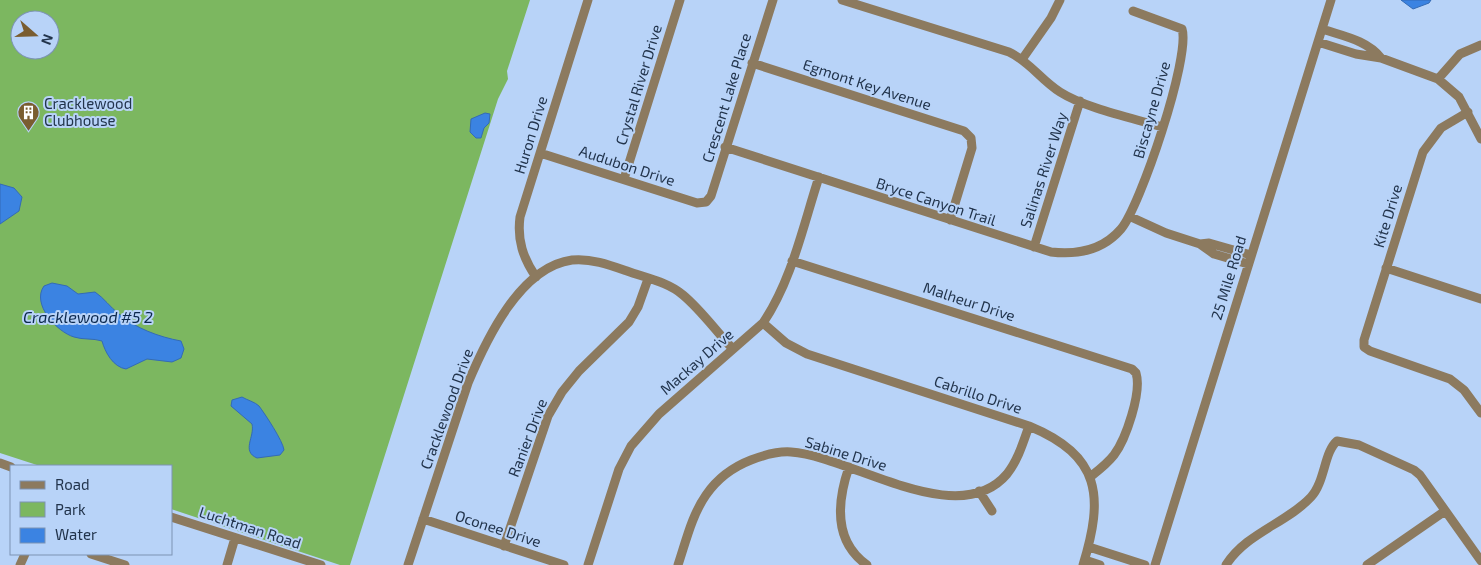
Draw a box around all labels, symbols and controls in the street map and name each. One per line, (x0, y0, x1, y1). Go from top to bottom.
north arrow (10, 10, 60, 60)
street label: Crystal River Drive (611, 22, 665, 147)
street label: Crescent Lake Place (698, 31, 754, 165)
text: N (38, 32, 57, 47)
street label: Egmont Key Avenue (801, 55, 934, 113)
street label: Biscayne Drive (1129, 59, 1173, 160)
place label: Cracklewood Clubhouse (44, 94, 132, 129)
street label: Huron Drive (510, 94, 550, 176)
building icon: Cracklewood Clubhouse (16, 101, 40, 132)
street label: Salinas River Way (1016, 109, 1070, 230)
street label: Audubon Drive (577, 141, 678, 189)
street label: Bryce Canyon Trail (874, 173, 999, 229)
street label: Kite Drive (1369, 182, 1405, 250)
street label: 25 Mile Road (1207, 233, 1249, 322)
street label: Malheur Drive (921, 278, 1018, 324)
water label: Cracklewood #5 2 (23, 307, 153, 326)
street label: Mackay Drive (656, 325, 737, 398)
street label: Cracklewood Drive (416, 346, 476, 471)
street label: Cabrillo Drive (932, 371, 1025, 417)
street label: Ranier Drive (504, 396, 550, 479)
street label: Sabine Drive (803, 432, 889, 474)
legend (10, 465, 172, 555)
text: Road (55, 475, 90, 493)
text: Park (55, 500, 86, 518)
street label: Luchtman Road (197, 502, 304, 552)
street label: Oconee Drive (453, 506, 544, 550)
text: Water (55, 525, 97, 543)

